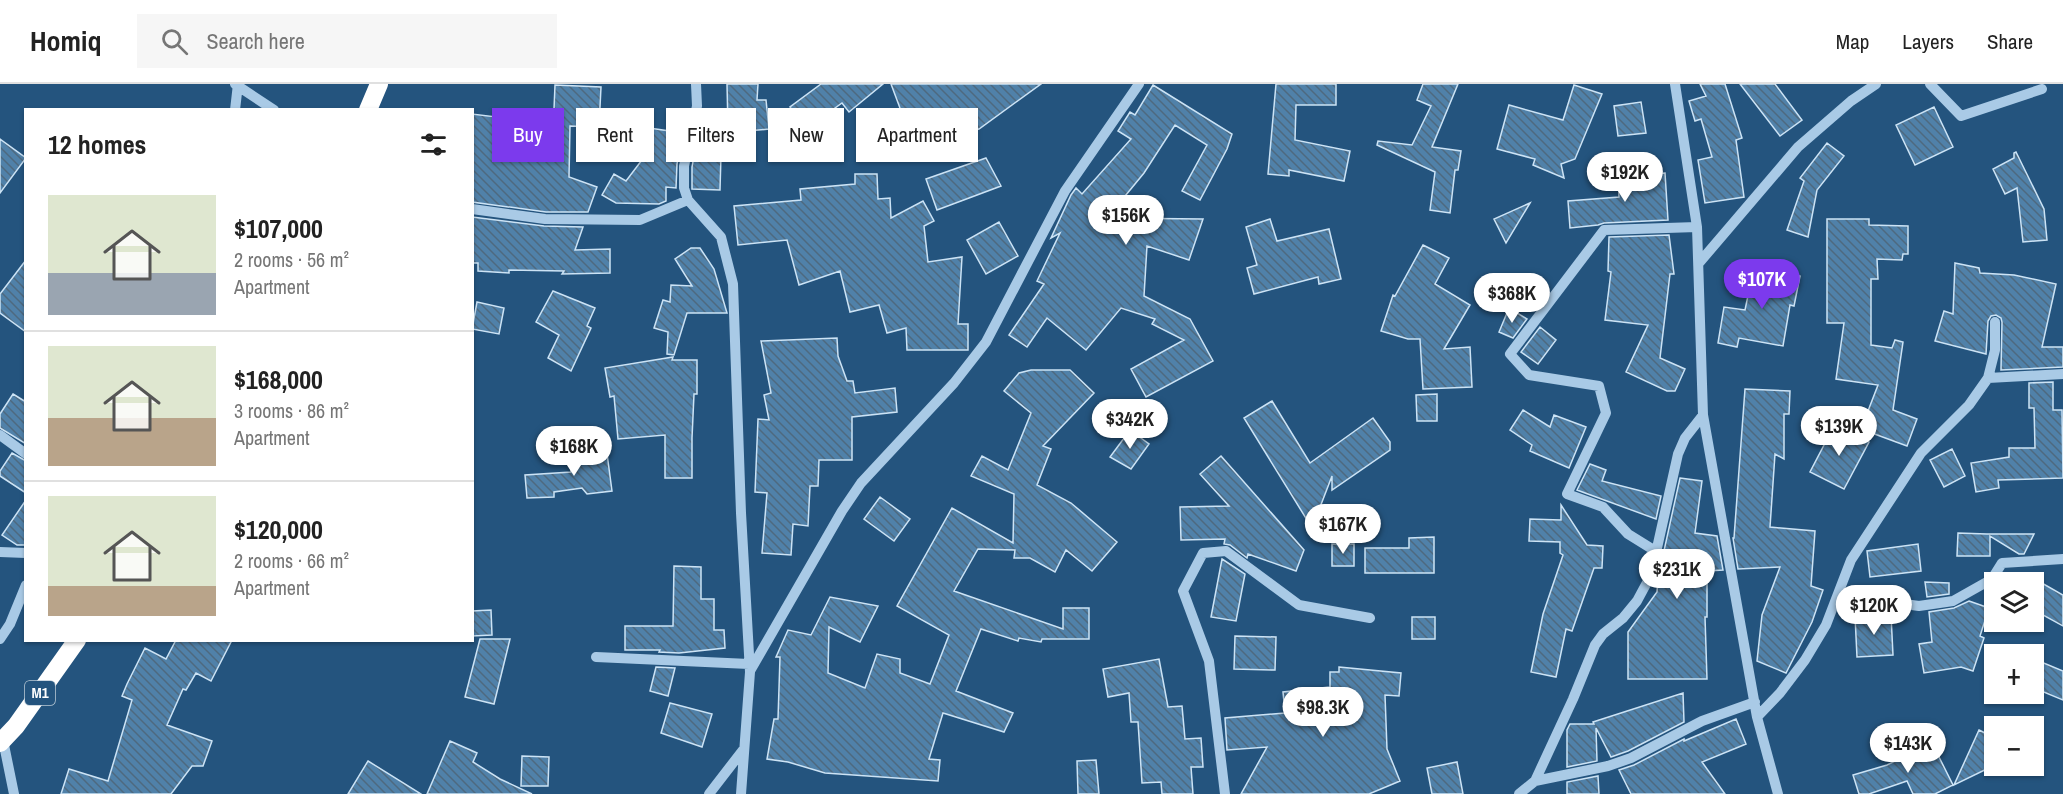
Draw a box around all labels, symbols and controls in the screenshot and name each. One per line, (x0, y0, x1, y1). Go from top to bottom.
search box (137, 14, 557, 68)
text: Homiq (30, 22, 101, 60)
icon: search (158, 25, 191, 58)
text: Search here (206, 26, 305, 56)
text: Map (1836, 27, 1869, 56)
text: Layers (1902, 27, 1954, 56)
text: Share (1987, 27, 2033, 56)
chip: Buy (492, 108, 564, 162)
chip: Rent (576, 108, 654, 162)
chip: Filters (666, 108, 756, 162)
chip: New (768, 108, 844, 162)
chip: Apartment (856, 108, 978, 162)
text: 12 homes (48, 127, 146, 162)
icon: filters (417, 128, 450, 161)
pin: $192K (1583, 152, 1667, 203)
text: $192K (1601, 158, 1649, 185)
pin: $156K (1084, 195, 1168, 246)
text: $156K (1102, 201, 1150, 228)
text: $107,000 (234, 211, 323, 246)
icon: home (96, 219, 168, 291)
text: 2 rooms · 56 m² (234, 246, 349, 273)
pin: $107K (1720, 259, 1804, 310)
text: $107K (1738, 265, 1786, 292)
text: Apartment (234, 273, 310, 300)
pin: $368K (1470, 273, 1554, 324)
text: $368K (1488, 279, 1536, 306)
text: $168,000 (234, 362, 323, 397)
icon: home (96, 370, 168, 442)
text: 3 rooms · 86 m² (234, 397, 349, 424)
pin: $342K (1088, 399, 1172, 450)
text: $342K (1106, 405, 1154, 432)
pin: $139K (1797, 406, 1881, 457)
text: $139K (1815, 412, 1863, 439)
text: Apartment (234, 424, 310, 451)
pin: $168K (532, 426, 616, 477)
text: $168K (550, 432, 598, 459)
pin: $167K (1301, 504, 1385, 555)
text: $167K (1319, 510, 1367, 537)
text: $120,000 (234, 512, 323, 547)
icon: home (96, 520, 168, 592)
text: 2 rooms · 66 m² (234, 547, 349, 574)
pin: $231K (1635, 549, 1719, 600)
text: $231K (1653, 555, 1701, 582)
map controls (1984, 572, 2044, 776)
button: layers (1984, 572, 2044, 632)
text: Apartment (234, 574, 310, 601)
pin: $120K (1832, 585, 1916, 636)
text: $120K (1850, 591, 1898, 618)
button: + (1984, 644, 2044, 704)
road number: M1 (25, 681, 55, 705)
pin: $98.3K (1274, 687, 1372, 738)
text: $98.3K (1297, 693, 1349, 720)
button: − (1984, 716, 2044, 776)
pin: $143K (1866, 723, 1950, 774)
text: $143K (1884, 729, 1932, 756)

